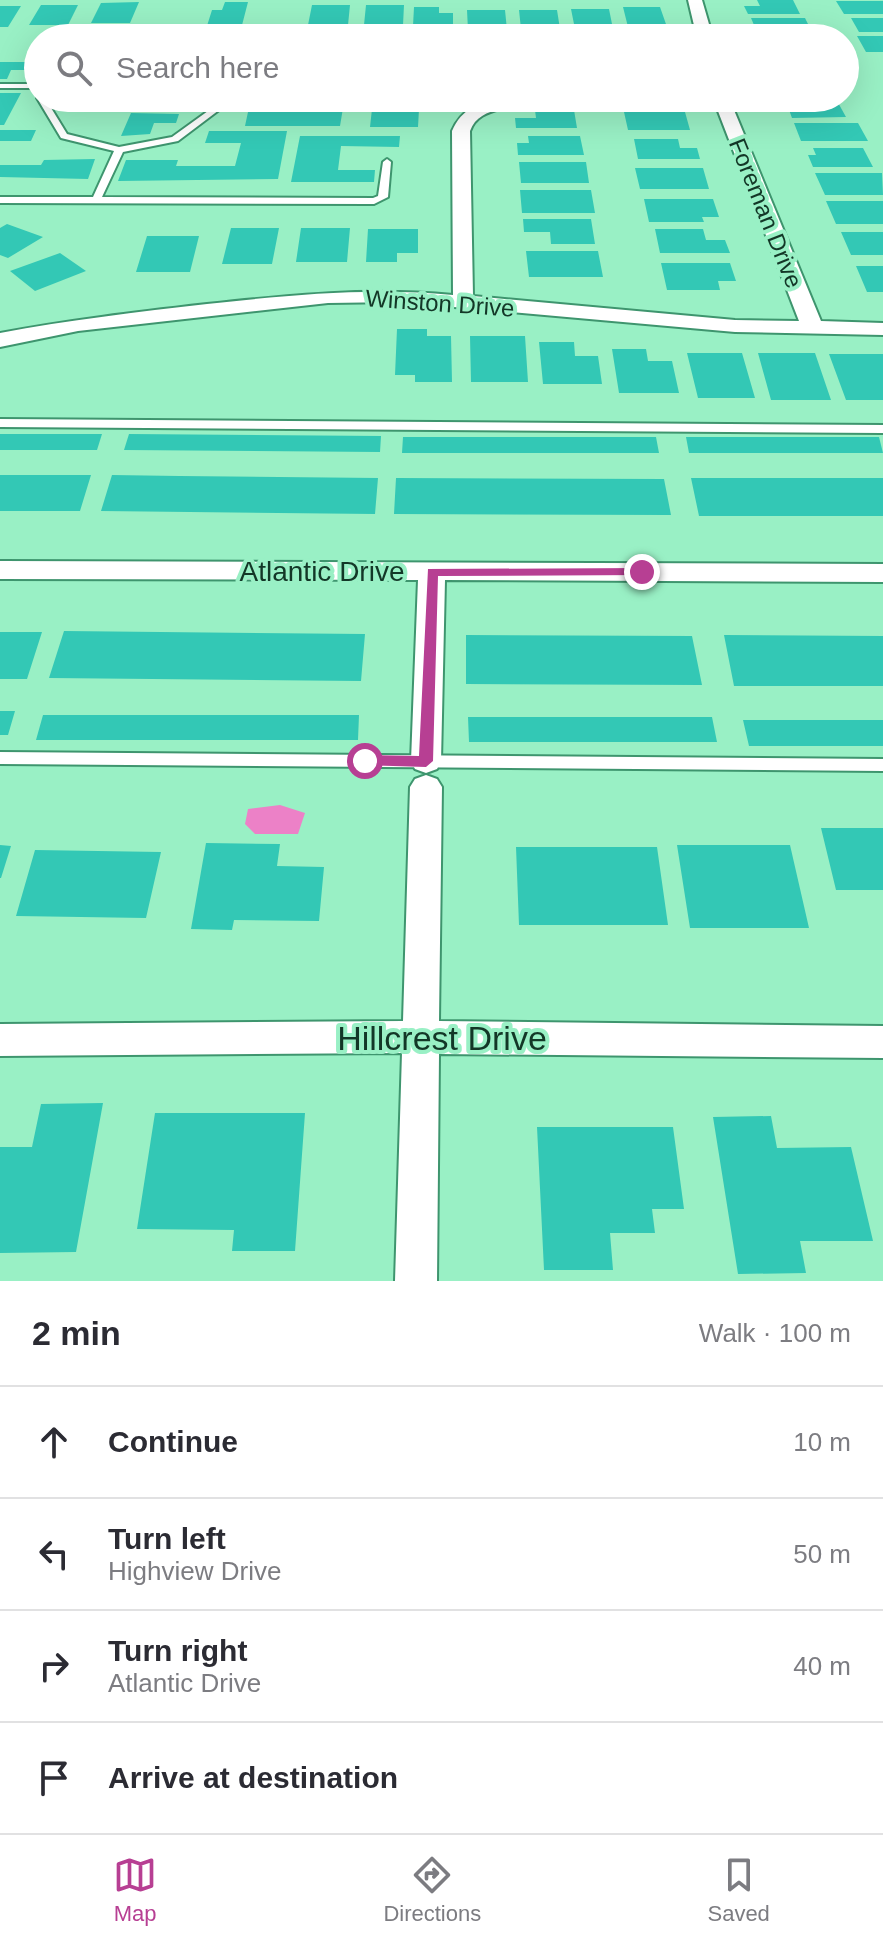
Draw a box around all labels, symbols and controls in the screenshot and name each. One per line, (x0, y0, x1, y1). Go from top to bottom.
search box (24, 24, 859, 112)
icon: search (52, 46, 96, 90)
text: Search here (116, 51, 279, 84)
street label: Foreman Drive (724, 134, 808, 292)
street label: Winston Drive (365, 284, 515, 322)
route end (624, 554, 660, 590)
street label: Atlantic Drive (240, 556, 404, 587)
route start (347, 743, 383, 779)
street label: Hillcrest Drive (337, 1019, 547, 1057)
text: 2 min (32, 1314, 121, 1352)
text: Walk · 100 m (699, 1318, 851, 1348)
icon: ahead (32, 1420, 76, 1464)
text: Continue (108, 1425, 238, 1458)
text: 10 m (793, 1427, 851, 1457)
text: Turn left (108, 1522, 226, 1555)
icon: left (32, 1532, 76, 1576)
text: 50 m (793, 1539, 851, 1569)
text: Highview Drive (108, 1556, 281, 1586)
text: Turn right (108, 1634, 247, 1667)
icon: right (32, 1644, 76, 1688)
text: 40 m (793, 1651, 851, 1681)
text: Atlantic Drive (108, 1668, 261, 1698)
icon: arrive (32, 1756, 76, 1800)
text: Arrive at destination (108, 1761, 398, 1794)
tab: Map (113, 1853, 157, 1927)
tab: Directions (383, 1853, 481, 1927)
tab: Saved (707, 1853, 770, 1927)

